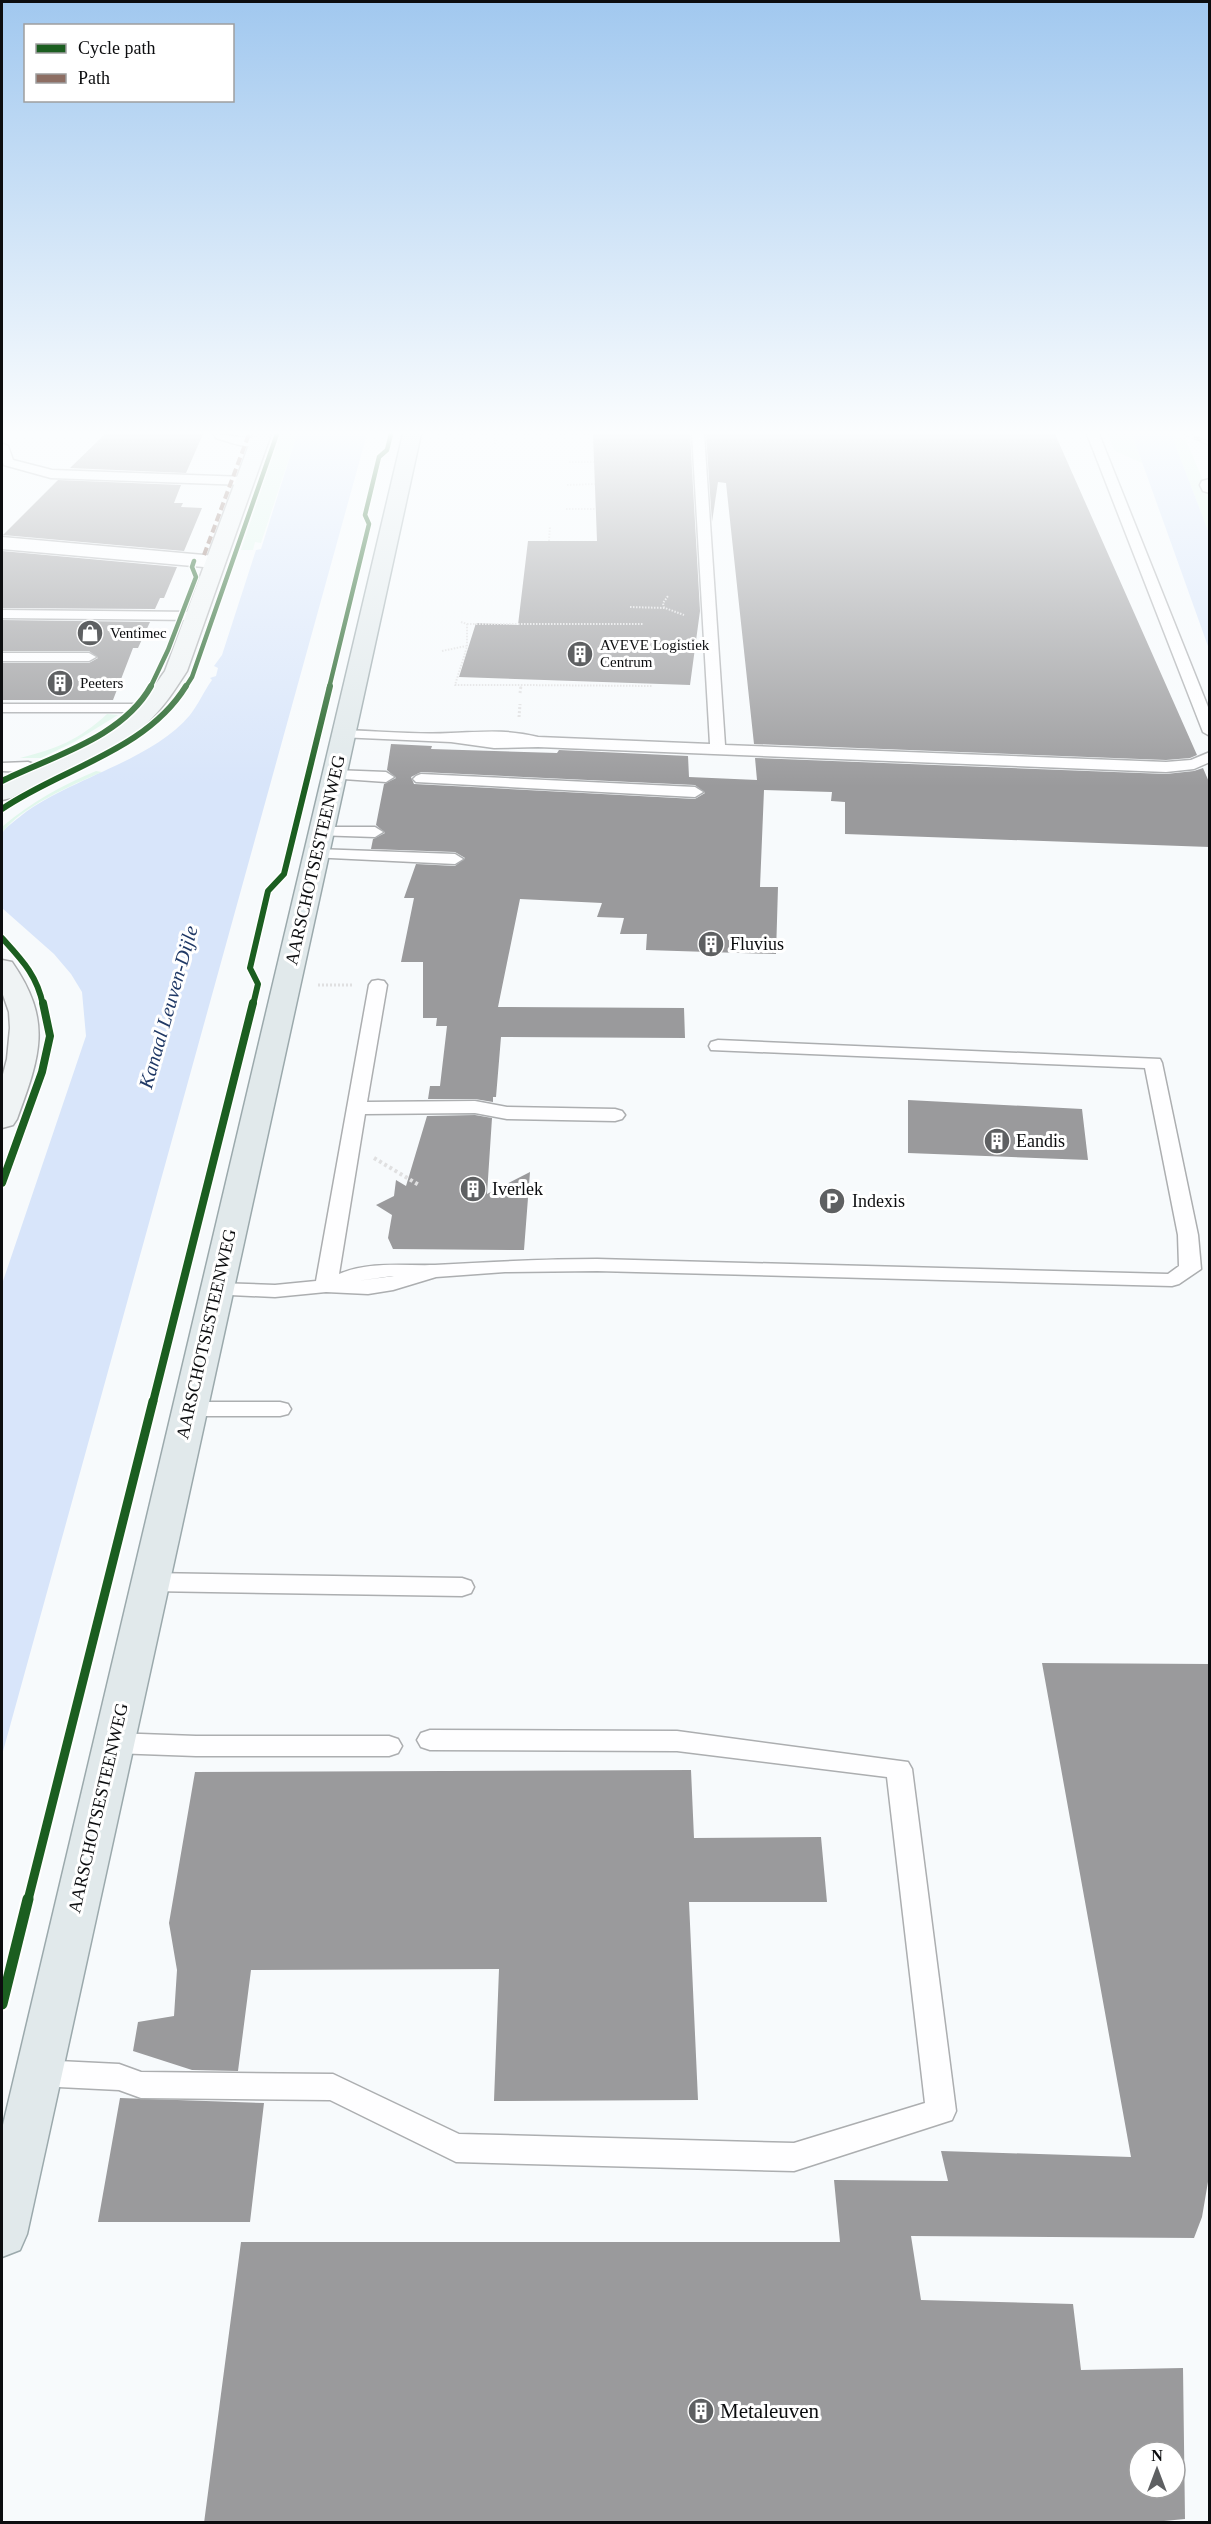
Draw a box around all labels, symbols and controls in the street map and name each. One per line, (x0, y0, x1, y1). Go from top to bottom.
legend (24, 24, 234, 102)
text: Cycle path (78, 38, 155, 58)
text: Path (78, 68, 110, 88)
shop icon: Ventimec (75, 618, 105, 648)
place label: Ventimec (110, 625, 167, 641)
place label: AVEVE Logistiek Centrum (600, 637, 710, 670)
building icon: AVEVE Logistiek Centrum (565, 639, 595, 669)
building icon: Peeters (45, 668, 75, 698)
place label: Peeters (80, 675, 123, 691)
street label: AARSCHOTSESTEENWEG (281, 753, 349, 967)
water label: Kanaal Leuven-Dijle (134, 923, 203, 1092)
building icon: Fluvius (696, 929, 726, 959)
place label: Fluvius (730, 934, 784, 954)
building icon: Eandis (982, 1126, 1012, 1156)
place label: Eandis (1016, 1131, 1065, 1151)
building icon: Iverlek (458, 1174, 488, 1204)
place label: Iverlek (492, 1179, 543, 1199)
parking icon: Indexis (817, 1186, 847, 1216)
place label: Indexis (852, 1191, 905, 1211)
street label: AARSCHOTSESTEENWEG (172, 1227, 240, 1441)
street label: AARSCHOTSESTEENWEG (64, 1701, 132, 1915)
building icon: Metaleuven (686, 2396, 716, 2426)
place label: Metaleuven (720, 2399, 820, 2423)
north arrow (1127, 2440, 1187, 2500)
text: N (1151, 2447, 1163, 2464)

